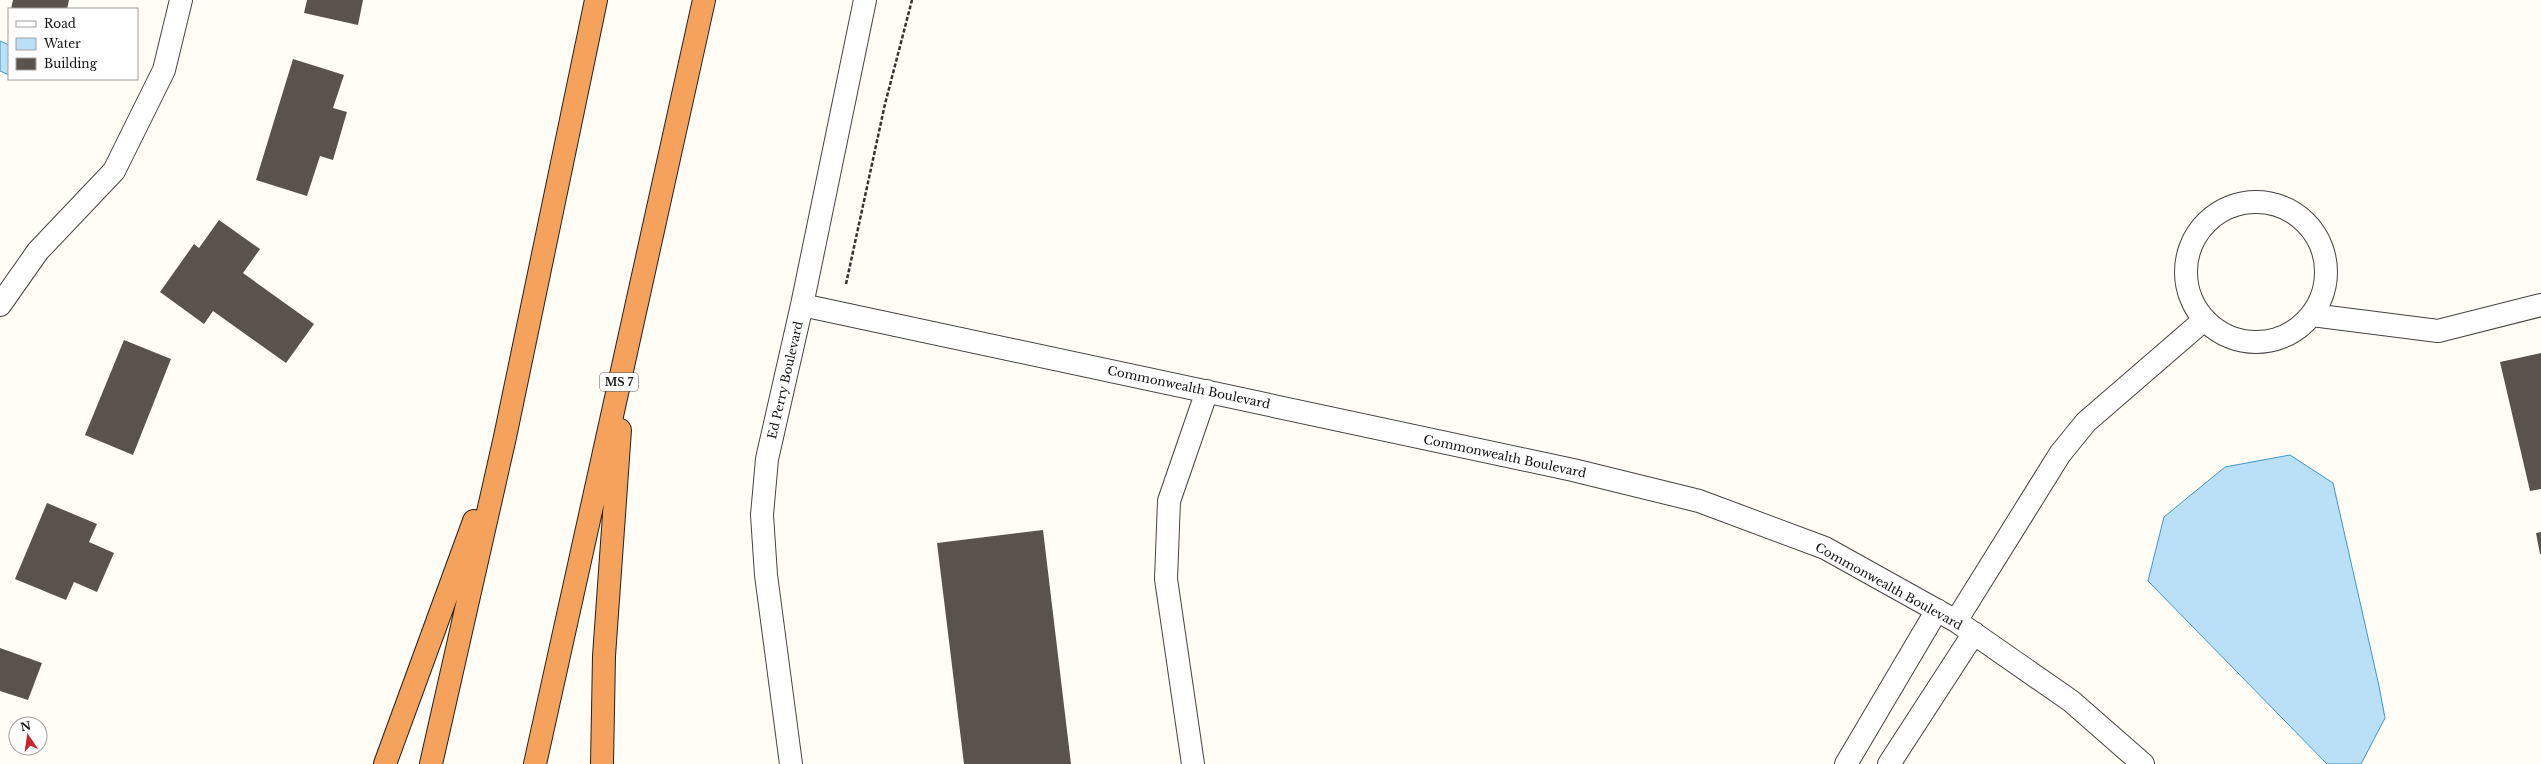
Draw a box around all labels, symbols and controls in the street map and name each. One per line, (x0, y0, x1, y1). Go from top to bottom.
legend (8, 8, 138, 80)
text: Road (44, 16, 76, 31)
text: Water (43, 36, 81, 51)
text: Building (44, 56, 98, 71)
street label: Ed Perry Boulevard (764, 320, 806, 440)
street label: Commonwealth Boulevard (1106, 362, 1272, 412)
road number: MS 7 (600, 373, 638, 391)
street label: Commonwealth Boulevard (1422, 431, 1588, 481)
street label: Commonwealth Boulevard (1813, 539, 1965, 633)
north arrow (8, 716, 48, 756)
text: N (19, 718, 33, 734)

